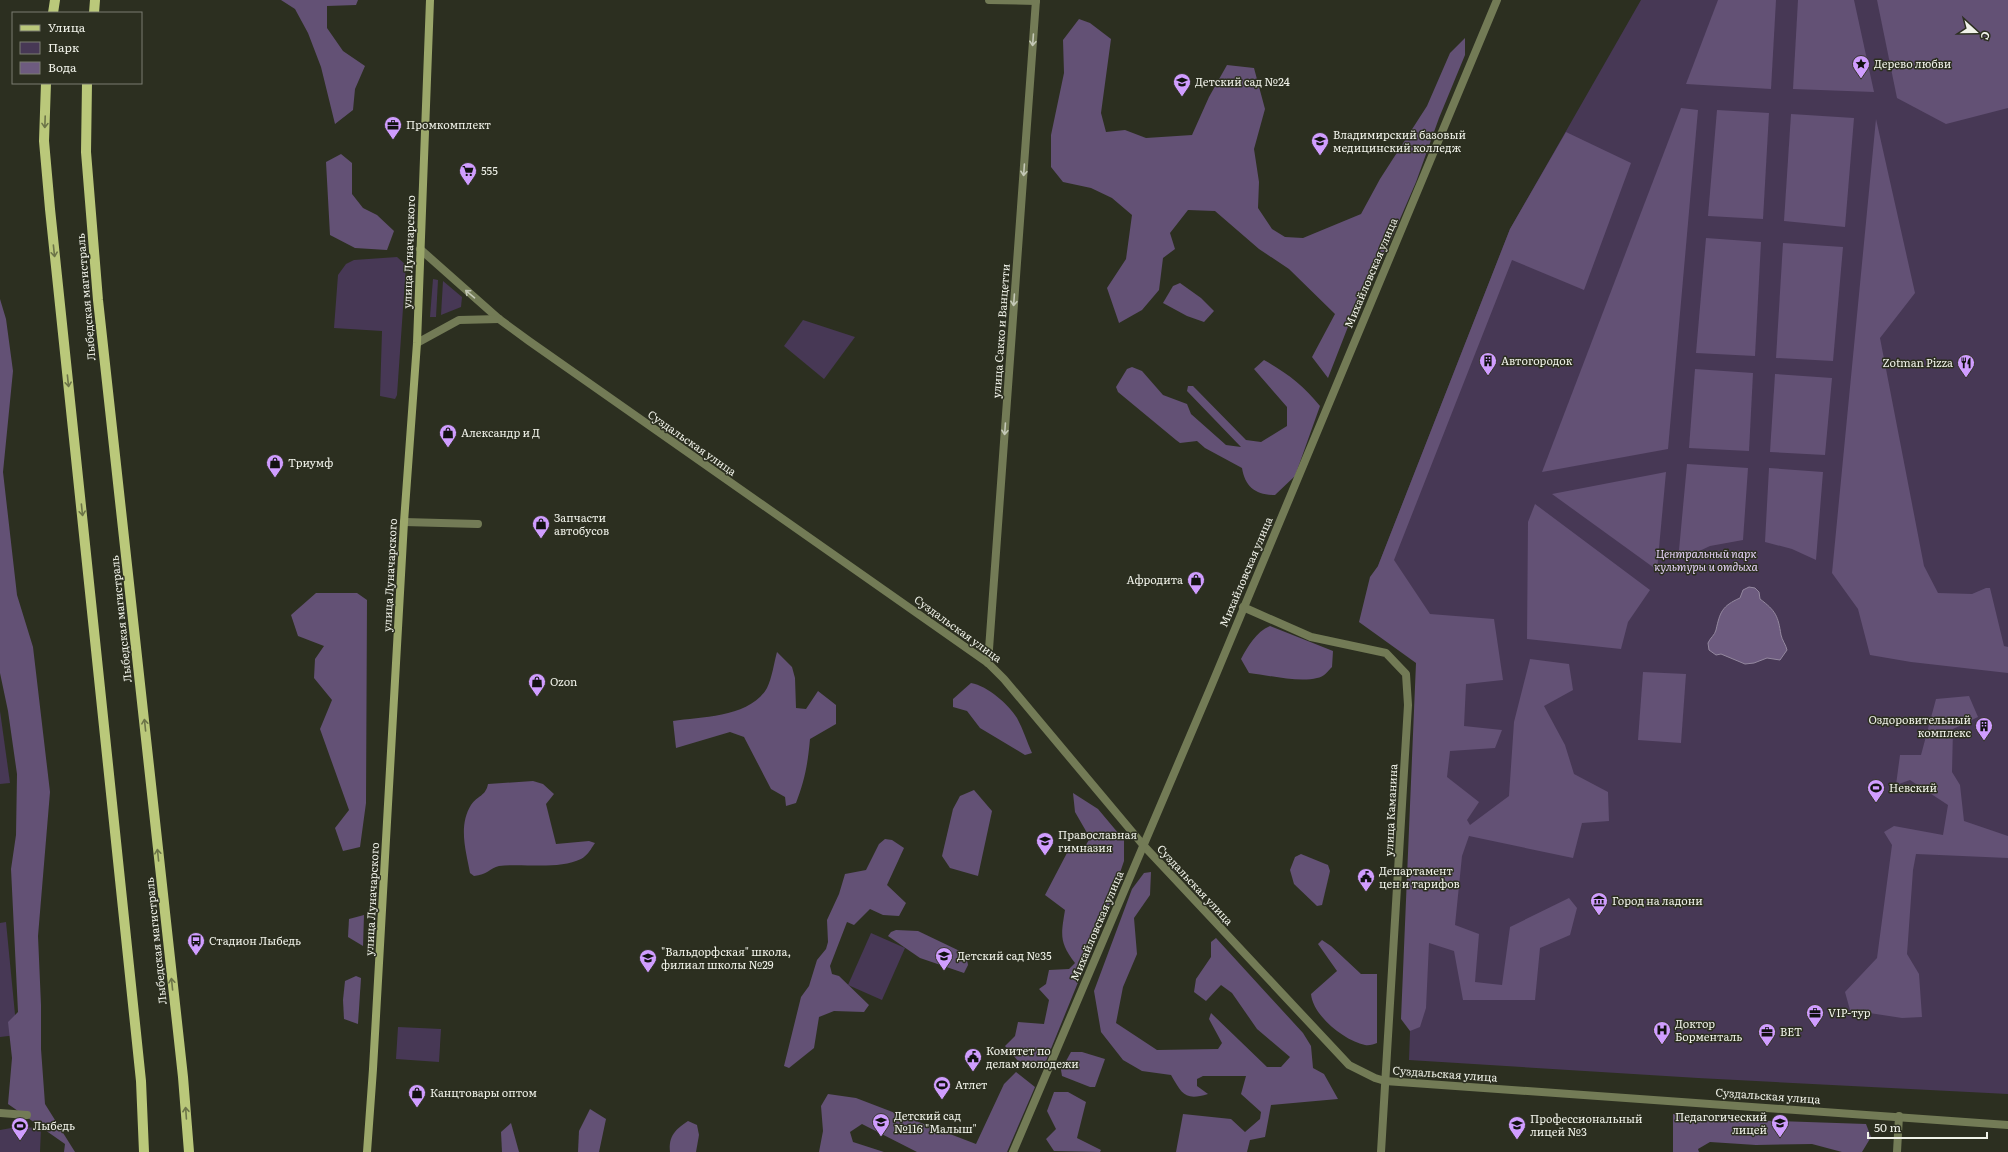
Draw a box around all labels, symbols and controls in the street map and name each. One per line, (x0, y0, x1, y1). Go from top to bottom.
legend (12, 12, 142, 84)
north arrow (1956, 12, 1996, 52)
text: Улица (48, 18, 86, 36)
text: С (1977, 29, 1995, 43)
one-way arrow (1030, 33, 1037, 46)
text: Парк (48, 38, 79, 56)
place icon: Дерево любви (1851, 54, 1871, 79)
place label: Дерево любви (1874, 55, 1951, 71)
text: Вода (48, 58, 77, 76)
school or university icon: Детский сад №24 (1172, 72, 1192, 97)
place label: Детский сад №24 (1195, 73, 1290, 89)
one-way arrow (41, 115, 49, 128)
office icon: Промкомплект (383, 115, 403, 140)
place label: Промкомплект (406, 116, 492, 132)
place label: Владимирский базовый медицинский колледж (1333, 126, 1466, 155)
school or university icon: Владимирский базовый медицинский колледж (1310, 131, 1330, 156)
supermarket icon: 555 (458, 161, 478, 186)
place label: 555 (481, 162, 498, 178)
one-way arrow (1020, 163, 1027, 176)
street label: улица Луначарского (398, 195, 418, 309)
street label: Михайловская улица (1340, 215, 1401, 330)
street label: Лыбедская магистраль (71, 233, 99, 361)
one-way arrow (50, 245, 58, 258)
street label: улица Сакко и Ванцетти (987, 263, 1013, 399)
one-way arrow (464, 289, 475, 298)
one-way arrow (1011, 293, 1018, 306)
building icon: Автогородок (1478, 351, 1498, 376)
place label: Автогородок (1501, 352, 1573, 368)
restaurant icon: Zotman Pizza (1956, 353, 1976, 378)
place label: Zotman Pizza (1882, 354, 1953, 370)
one-way arrow (64, 374, 72, 387)
street label: Суздальская улица (645, 406, 740, 479)
one-way arrow (1002, 422, 1009, 435)
shop icon: Александр и Д (438, 423, 458, 448)
place label: Александр и Д (461, 424, 540, 440)
shop icon: Триумф (265, 453, 285, 478)
place label: Триумф (288, 454, 333, 470)
one-way arrow (78, 503, 86, 516)
place label: Запчасти автобусов (554, 509, 609, 538)
shop icon: Запчасти автобусов (531, 514, 551, 539)
street label: Михайловская улица (1215, 514, 1276, 629)
street label: улица Луначарского (378, 518, 400, 632)
park label: Центральный парк культуры и отдыха (1654, 545, 1758, 574)
street label: Лыбедская магистраль (105, 555, 135, 683)
shop icon: Афродита (1186, 570, 1206, 595)
place label: Афродита (1126, 571, 1183, 587)
street label: Суздальская улица (911, 591, 1006, 666)
shop icon: Ozon (527, 672, 547, 697)
place label: Ozon (550, 673, 577, 689)
place label: Оздоровительный комплекс (1869, 711, 1972, 740)
building icon: Оздоровительный комплекс (1974, 716, 1994, 741)
one-way arrow (141, 719, 149, 732)
street label: улица Каманина (1380, 763, 1400, 857)
sports icon: Невский (1866, 778, 1886, 803)
place label: Невский (1889, 779, 1937, 795)
place label: Православная гимназия (1058, 826, 1137, 855)
school or university icon: Православная гимназия (1035, 831, 1055, 856)
street label: Суздальская улица (1154, 840, 1237, 928)
street label: улица Луначарского (360, 842, 382, 956)
one-way arrow (155, 849, 162, 862)
place label: Департамент цен и тарифов (1379, 862, 1460, 891)
public building icon: Департамент цен и тарифов (1356, 867, 1376, 892)
street label: Михайловская улица (1066, 868, 1127, 983)
street label: Лыбедская магистраль (140, 877, 170, 1005)
museum icon: Город на ладони (1589, 891, 1609, 916)
place label: Город на ладони (1612, 892, 1703, 908)
bus stop icon: Стадион Лыбедь (186, 931, 206, 956)
place label: Стадион Лыбедь (209, 932, 301, 948)
place label: "Вальдорфская" школа, филиал школы №29 (661, 943, 791, 972)
school or university icon: Детский сад №35 (934, 946, 954, 971)
place label: Детский сад №35 (957, 947, 1052, 963)
school or university icon: "Вальдорфская" школа, филиал школы №29 (638, 948, 658, 973)
one-way arrow (169, 978, 176, 991)
office icon: VIP-тур (1805, 1003, 1825, 1028)
place label: VIP-тур (1828, 1004, 1871, 1020)
place label: Доктор Борменталь (1675, 1015, 1742, 1044)
hospital icon: Доктор Борменталь (1652, 1020, 1672, 1045)
office icon: BET (1757, 1022, 1777, 1047)
place label: BET (1780, 1023, 1802, 1039)
place label: Комитет по делам молодежи (986, 1042, 1079, 1071)
public building icon: Комитет по делам молодежи (963, 1047, 983, 1072)
street label: Суздальская улица (1392, 1061, 1498, 1085)
sports icon: Атлет (932, 1075, 952, 1100)
place label: Атлет (955, 1076, 988, 1092)
shop icon: Канцтовары оптом (407, 1083, 427, 1108)
street label: Суздальская улица (1715, 1083, 1821, 1107)
place label: Канцтовары оптом (430, 1084, 537, 1100)
one-way arrow (182, 1107, 189, 1120)
place label: Детский сад №116 "Малыш" (894, 1107, 977, 1136)
place label: Педагогический лицей (1675, 1108, 1767, 1137)
place label: Профессиональный лицей №3 (1530, 1110, 1642, 1139)
school or university icon: Детский сад №116 "Малыш" (871, 1112, 891, 1137)
school or university icon: Педагогический лицей (1770, 1113, 1790, 1138)
scale bar (1868, 1114, 1987, 1140)
school or university icon: Профессиональный лицей №3 (1507, 1115, 1527, 1140)
sports icon: Лыбедь (10, 1116, 30, 1141)
place label: Лыбедь (33, 1117, 75, 1133)
text: 50 m (1874, 1118, 1901, 1136)

